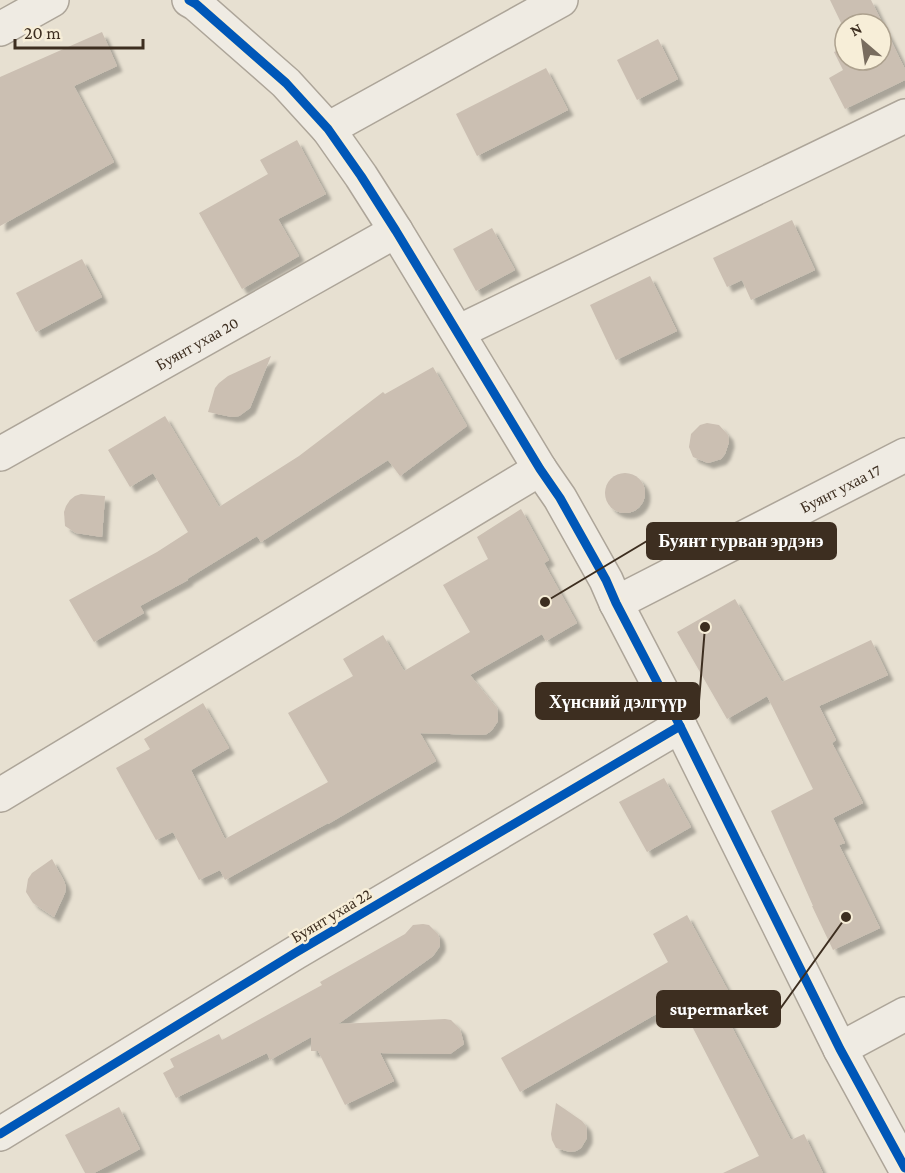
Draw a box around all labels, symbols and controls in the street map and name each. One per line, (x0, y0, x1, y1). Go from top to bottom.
scale bar (15, 12, 142, 50)
north arrow (833, 12, 893, 72)
text: N (847, 19, 865, 39)
text: 20 m (24, 23, 61, 43)
street label: Буянт ухаа 20 (153, 314, 241, 374)
street label: Буянт ухаа 17 (797, 461, 884, 516)
callout: Буянт гурван эрдэнэ (647, 523, 836, 559)
text: Буянт гурван эрдэнэ (658, 531, 824, 551)
callout: Хүнсний дэлгүүр (536, 683, 699, 719)
text: Хүнсний дэлгүүр (549, 692, 687, 712)
street label: Буянт ухаа 22 (288, 885, 375, 947)
callout: supermarket (657, 991, 780, 1027)
text: supermarket (670, 999, 769, 1019)

